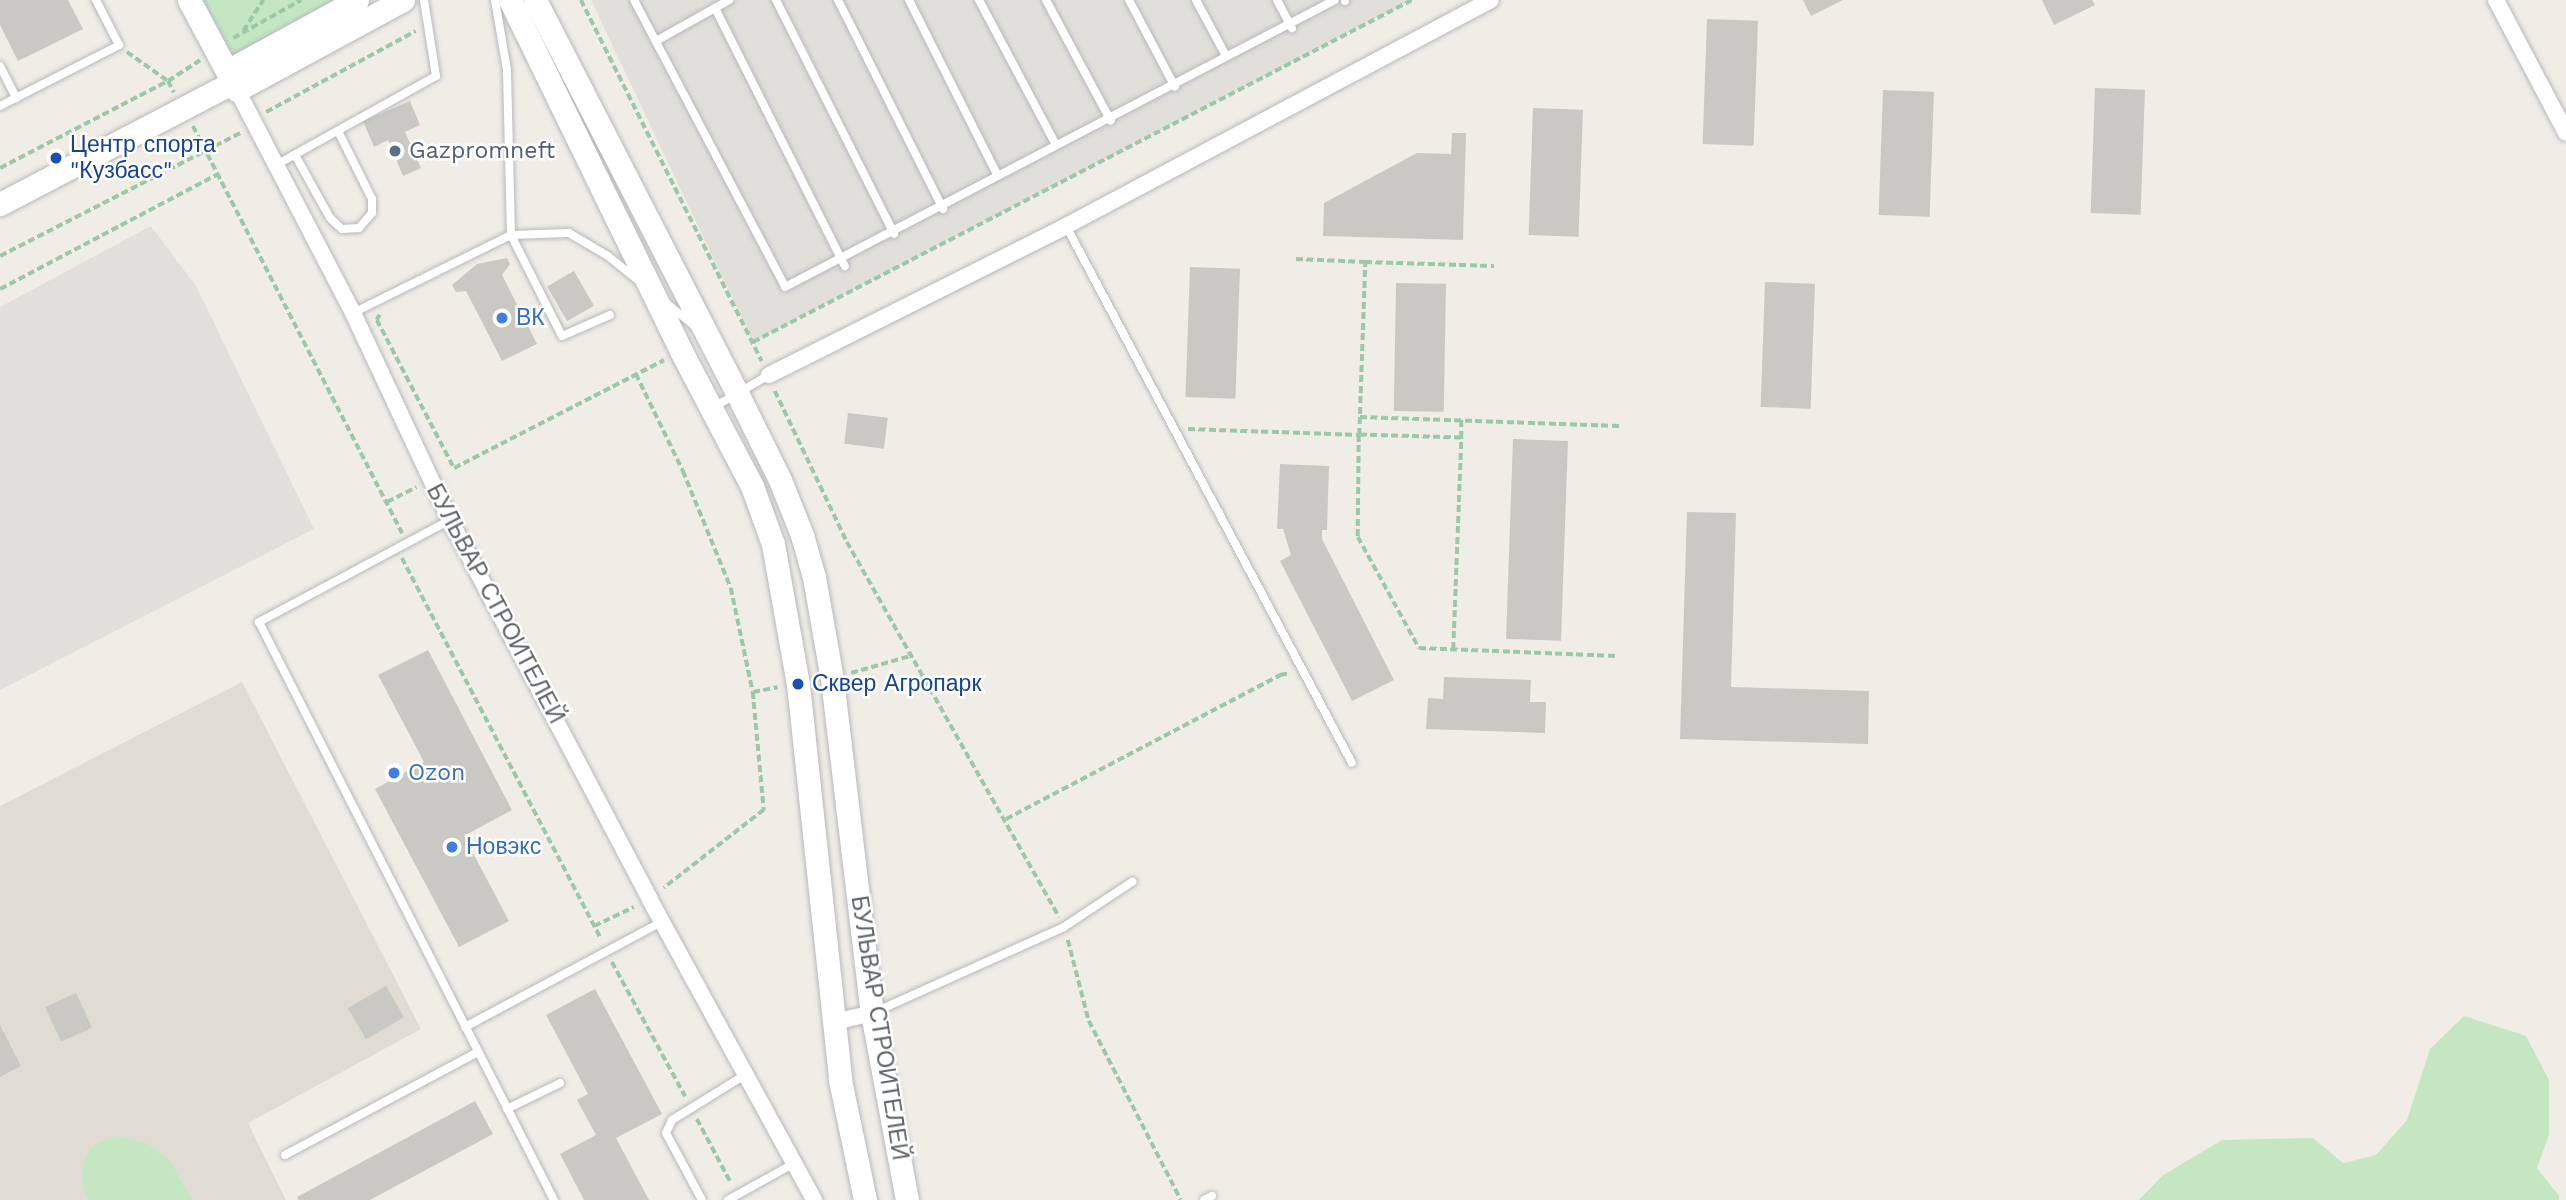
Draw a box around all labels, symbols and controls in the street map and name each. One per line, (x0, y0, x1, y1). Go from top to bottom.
place label: Центр спорта "Кузбасс" (70, 131, 216, 185)
place label: Gazpromneft (409, 137, 555, 165)
marker: Gazpromneft (387, 143, 403, 159)
marker: Центр спорта "Кузбасс" (48, 150, 64, 166)
place label: ВК (516, 304, 545, 332)
marker: ВК (494, 310, 510, 326)
street label: БУЛЬВАР СТРОИТЕЛЕЙ (420, 480, 570, 728)
place label: Сквер Агропарк (812, 670, 981, 698)
marker: Сквер Агропарк (790, 676, 806, 692)
place label: Ozon (408, 759, 465, 787)
marker: Ozon (386, 765, 402, 781)
place label: Новэкс (466, 833, 541, 861)
marker: Новэкс (444, 839, 460, 855)
street label: БУЛЬВАР СТРОИТЕЛЕЙ (844, 894, 914, 1162)

